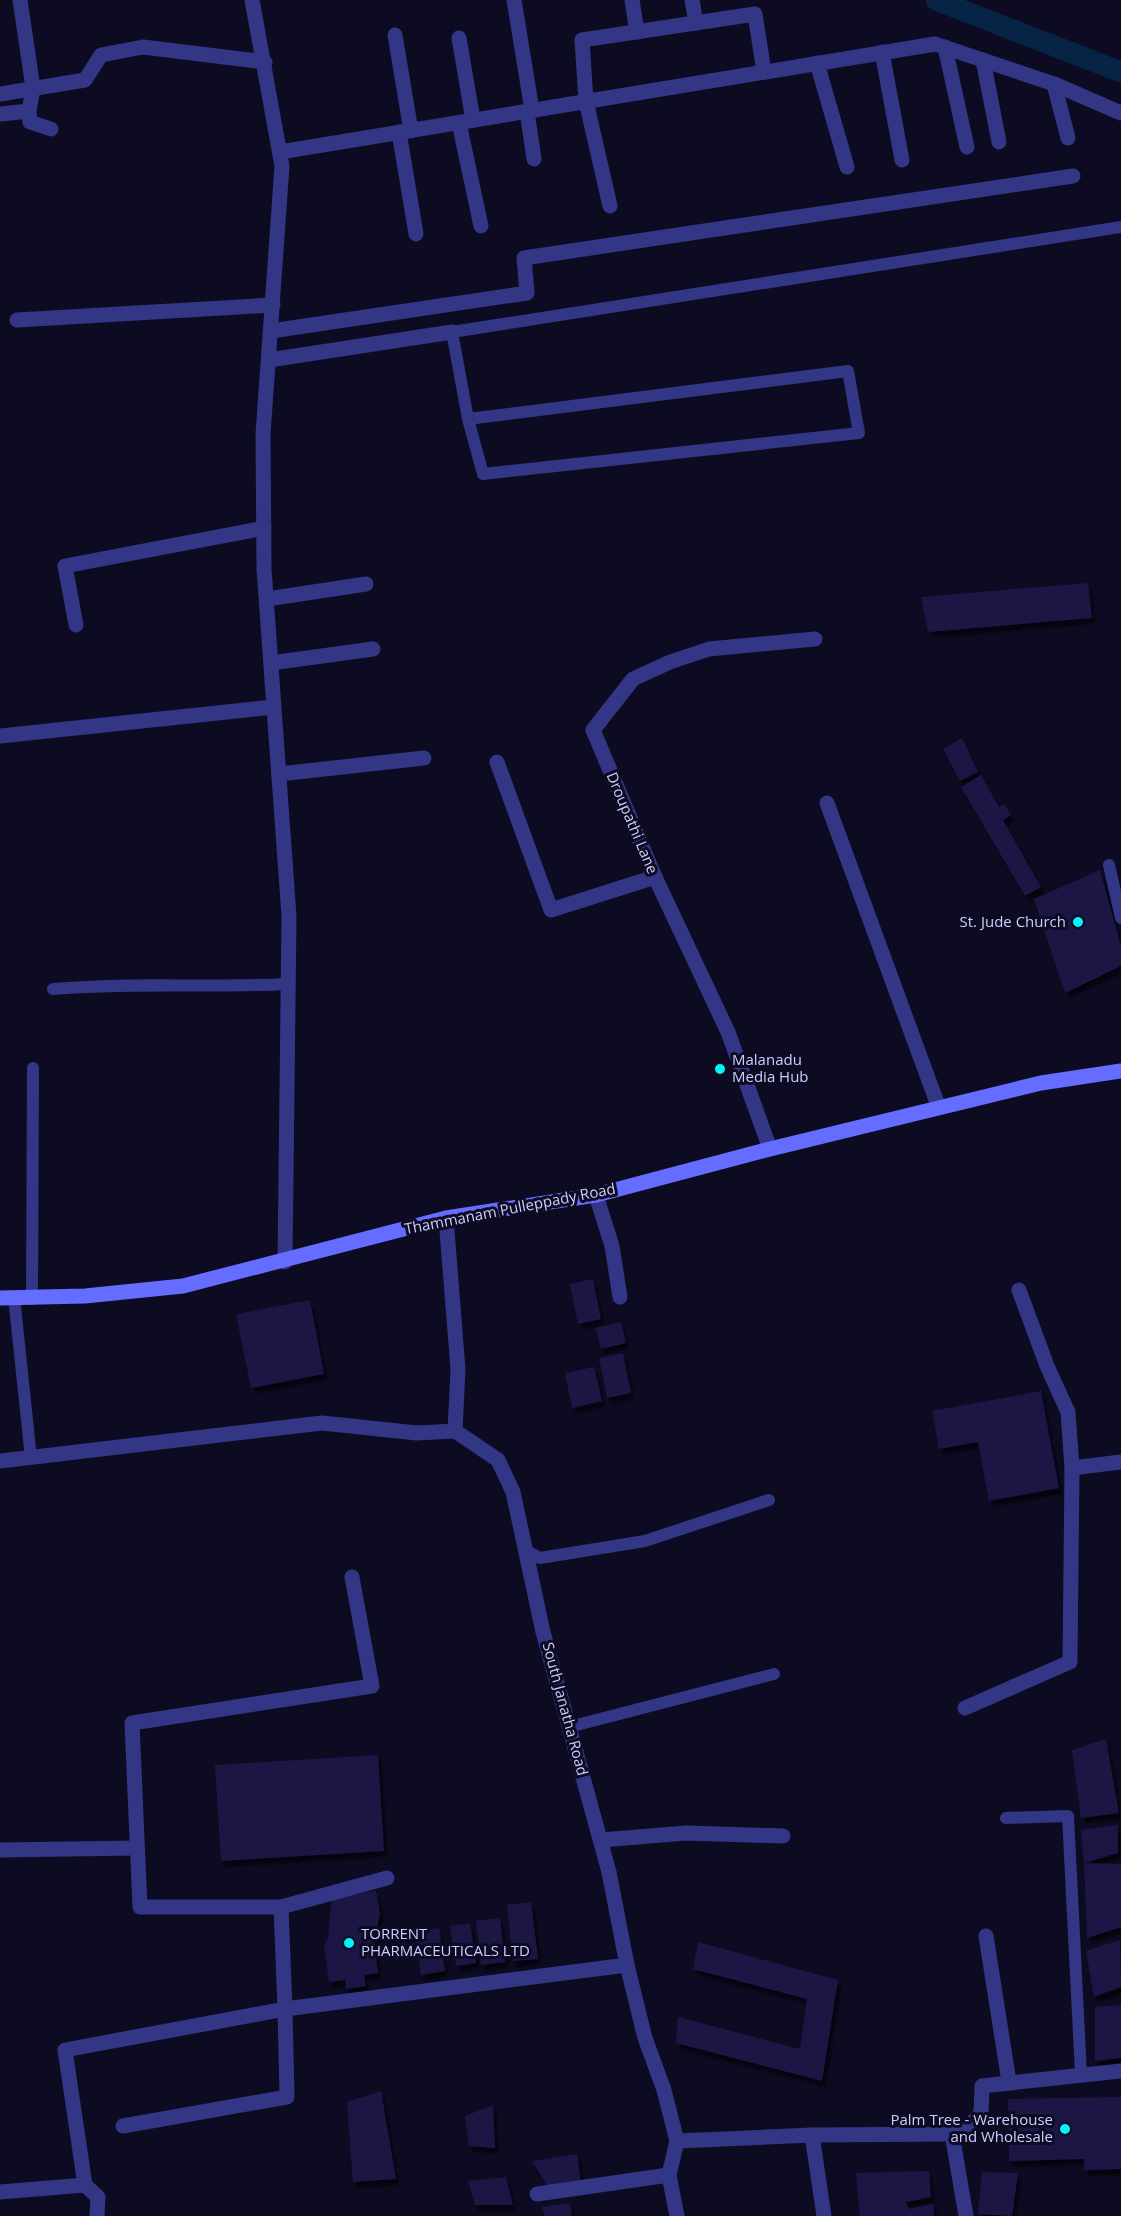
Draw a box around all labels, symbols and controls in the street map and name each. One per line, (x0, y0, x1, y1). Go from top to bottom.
street label: Droupathi Lane (602, 769, 663, 877)
place label: St. Jude Church (960, 911, 1066, 931)
marker: St. Jude Church (1071, 915, 1085, 929)
place label: Malanadu Media Hub (732, 1049, 809, 1086)
marker: Malanadu Media Hub (713, 1062, 727, 1076)
street label: Thammanam Pulleppady Road (403, 1178, 617, 1238)
street label: South Janatha Road (539, 1640, 593, 1778)
place label: TORRENT PHARMACEUTICALS LTD (361, 1923, 530, 1960)
marker: TORRENT PHARMACEUTICALS LTD (342, 1936, 356, 1950)
place label: Palm Tree - Warehouse and Wholesale (890, 2109, 1053, 2146)
marker: Palm Tree - Warehouse and Wholesale (1058, 2122, 1072, 2136)

